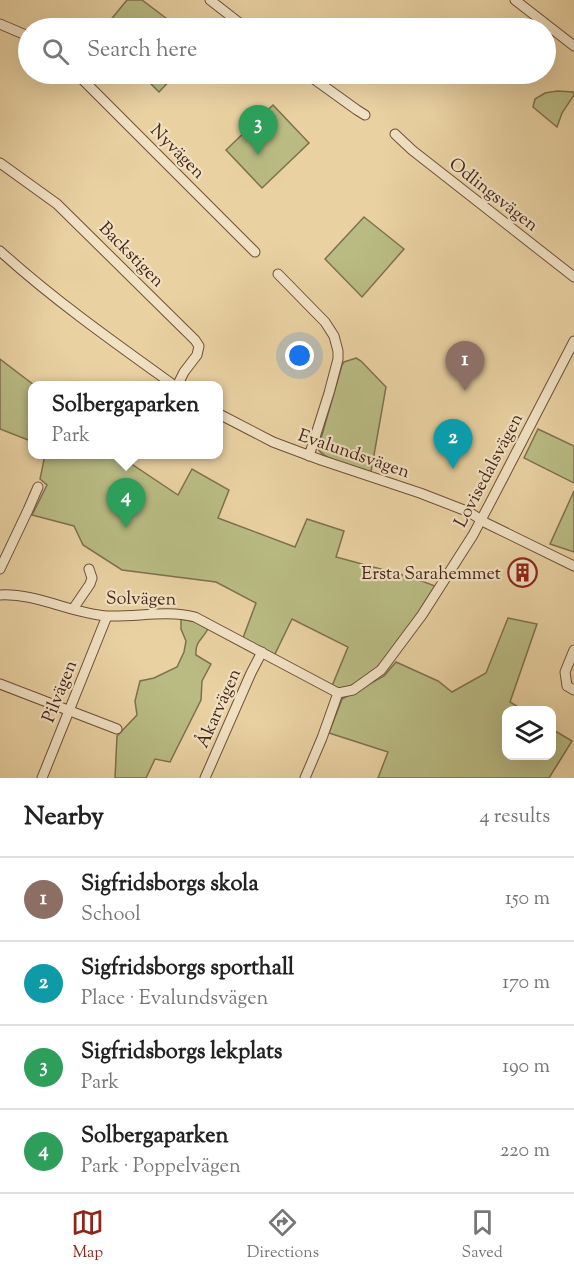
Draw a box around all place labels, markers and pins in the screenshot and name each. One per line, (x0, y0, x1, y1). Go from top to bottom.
pin: 3 (238, 106, 278, 155)
pin: 1 (446, 342, 484, 391)
pin: 2 (434, 420, 472, 469)
pin: 4 (106, 478, 146, 528)
building icon: Ersta Sarahemmet (506, 557, 538, 589)
place label: Ersta Sarahemmet (361, 562, 501, 588)

